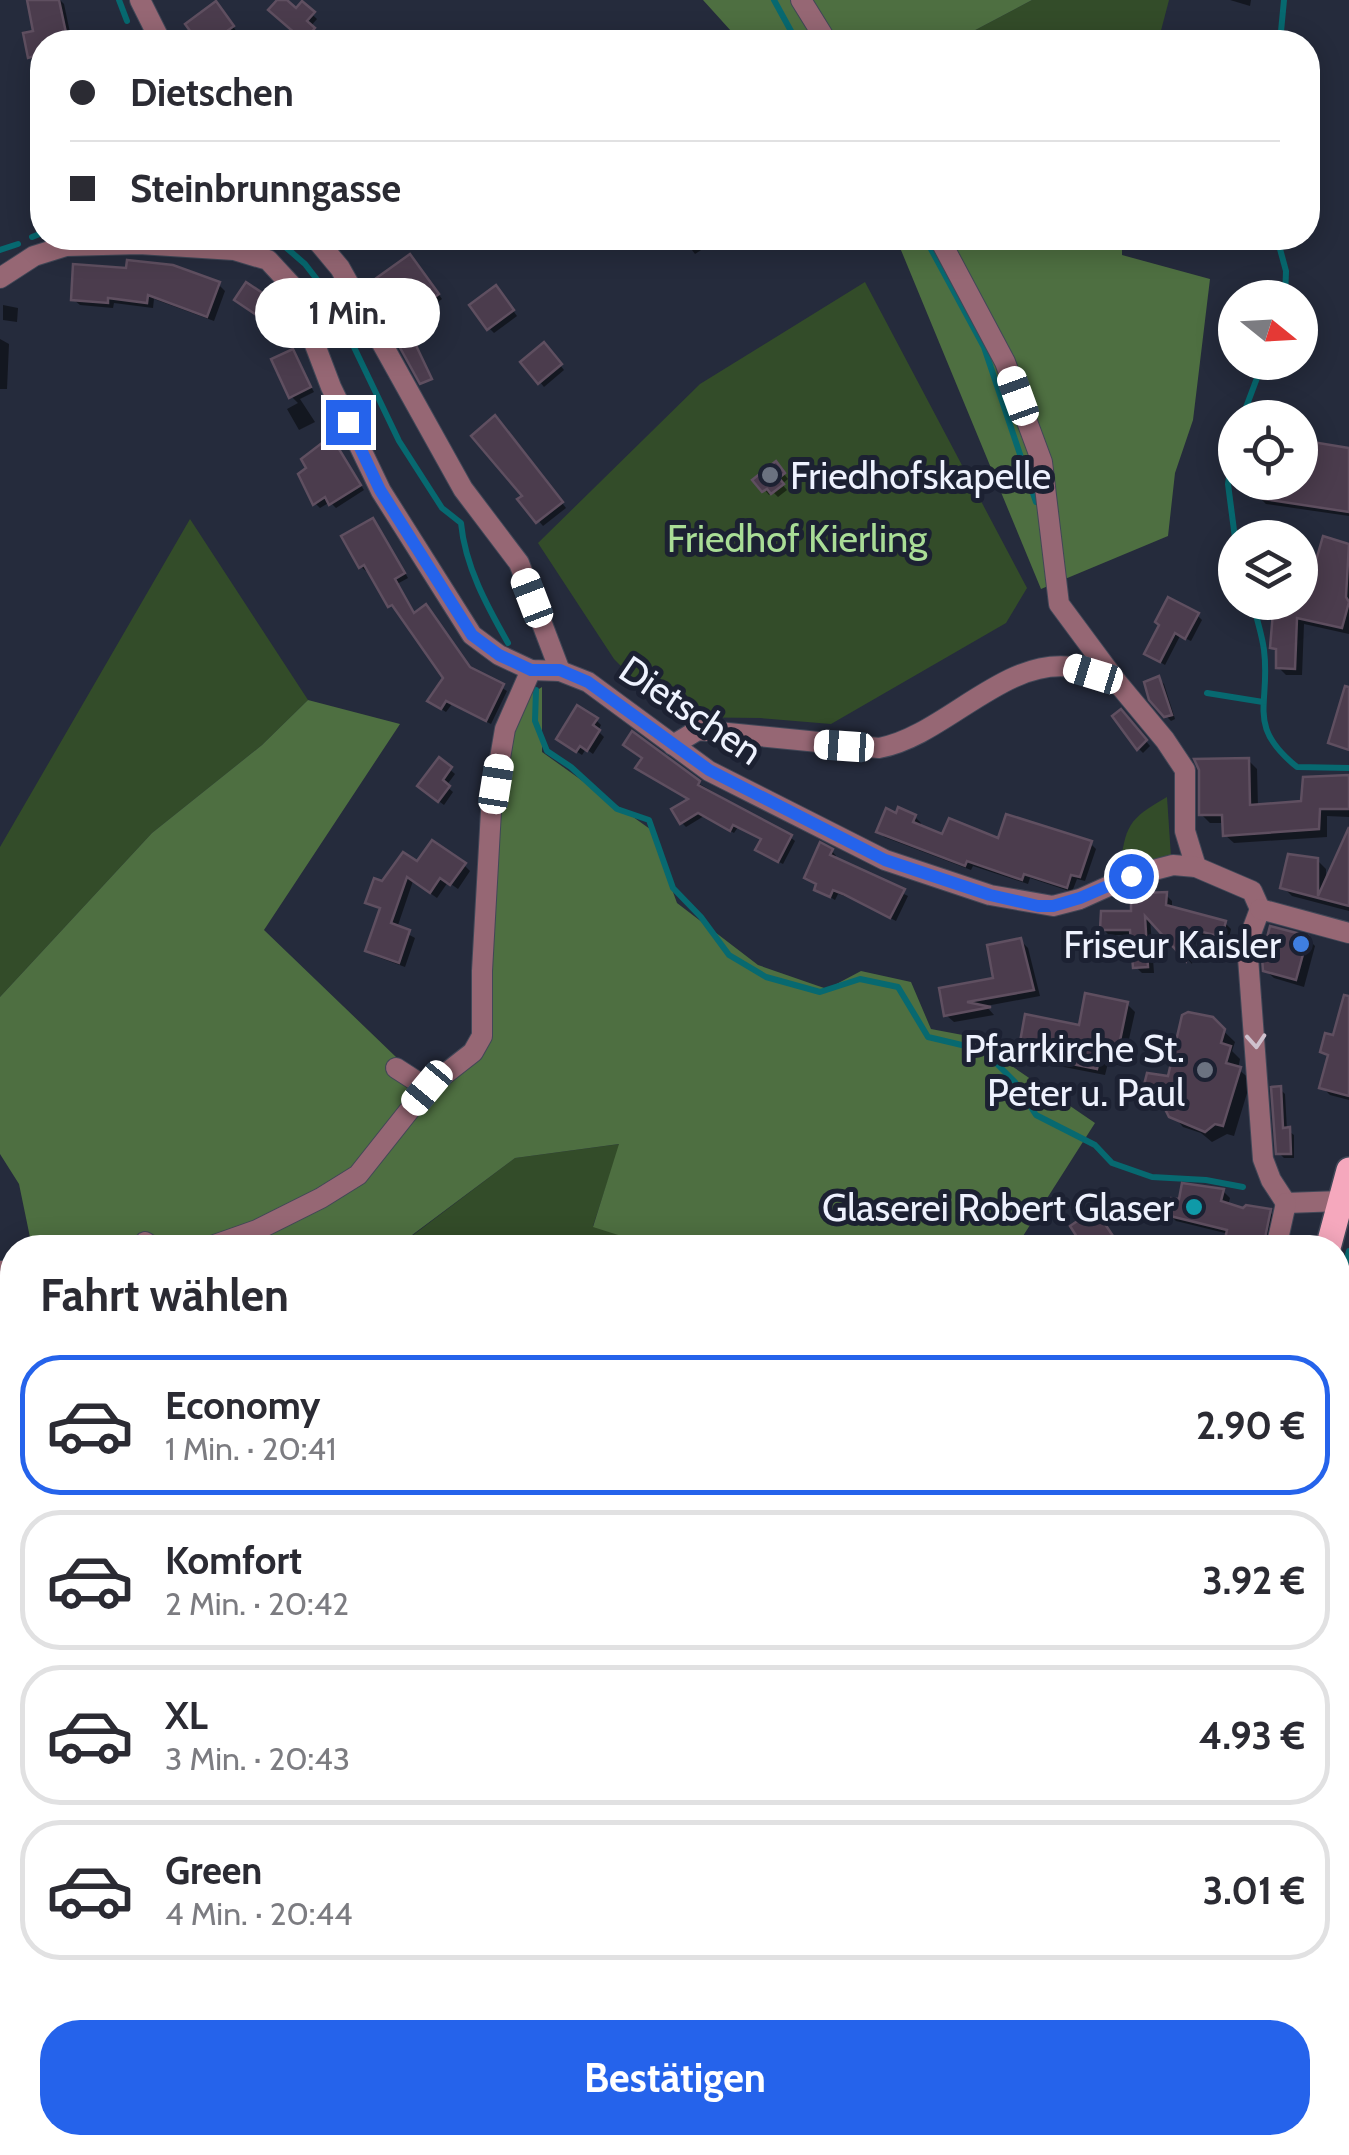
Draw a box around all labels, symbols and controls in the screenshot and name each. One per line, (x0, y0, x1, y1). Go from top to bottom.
text: Dietschen (130, 69, 294, 116)
text: Steinbrunngasse (130, 165, 401, 212)
callout: 1 Min. (255, 277, 440, 347)
north arrow (1218, 280, 1318, 380)
map controls (1218, 280, 1318, 620)
text: 1 Min. (309, 293, 386, 332)
car (994, 363, 1042, 429)
route end (326, 400, 371, 445)
button: locate (1218, 400, 1318, 500)
place label: Friedhofskapelle (790, 452, 1051, 499)
marker: Friedhofskapelle (759, 464, 781, 486)
park label: Friedhof Kierling (667, 515, 928, 562)
button: layers (1218, 520, 1318, 620)
car (507, 565, 557, 631)
street label: Dietschen (611, 645, 771, 775)
car (1060, 651, 1126, 697)
car (813, 729, 875, 763)
car (476, 752, 516, 816)
route start (1109, 854, 1154, 899)
place label: Friseur Kaisler (1063, 921, 1281, 968)
marker: Friseur Kaisler (1290, 933, 1312, 955)
place label: Pfarrkirche St. Peter u. Paul (964, 1025, 1185, 1116)
one-way arrow (1245, 1034, 1266, 1050)
car (396, 1055, 458, 1121)
marker: Pfarrkirche St. Peter u. Paul (1194, 1059, 1216, 1081)
place label: Glaserei Robert Glaser (822, 1184, 1174, 1231)
marker: Glaserei Robert Glaser (1183, 1196, 1205, 1218)
text: Fahrt wählen (40, 1268, 289, 1322)
icon: car (45, 1380, 135, 1470)
text: Economy (165, 1382, 320, 1429)
text: 2.90 € (1196, 1402, 1305, 1449)
text: 1 Min. · 20:41 (165, 1429, 336, 1468)
icon: car (45, 1535, 135, 1625)
text: Komfort (165, 1537, 302, 1584)
text: 3.92 € (1202, 1557, 1305, 1604)
text: 2 Min. · 20:42 (165, 1584, 349, 1623)
icon: car (45, 1690, 135, 1780)
text: XL (165, 1692, 208, 1739)
text: 4.93 € (1199, 1712, 1305, 1759)
text: 3 Min. · 20:43 (165, 1739, 350, 1778)
icon: car (45, 1845, 135, 1935)
text: Green (165, 1847, 262, 1894)
text: 3.01 € (1203, 1867, 1305, 1914)
text: 4 Min. · 20:44 (165, 1894, 352, 1933)
button: Bestätigen (40, 2020, 1310, 2135)

